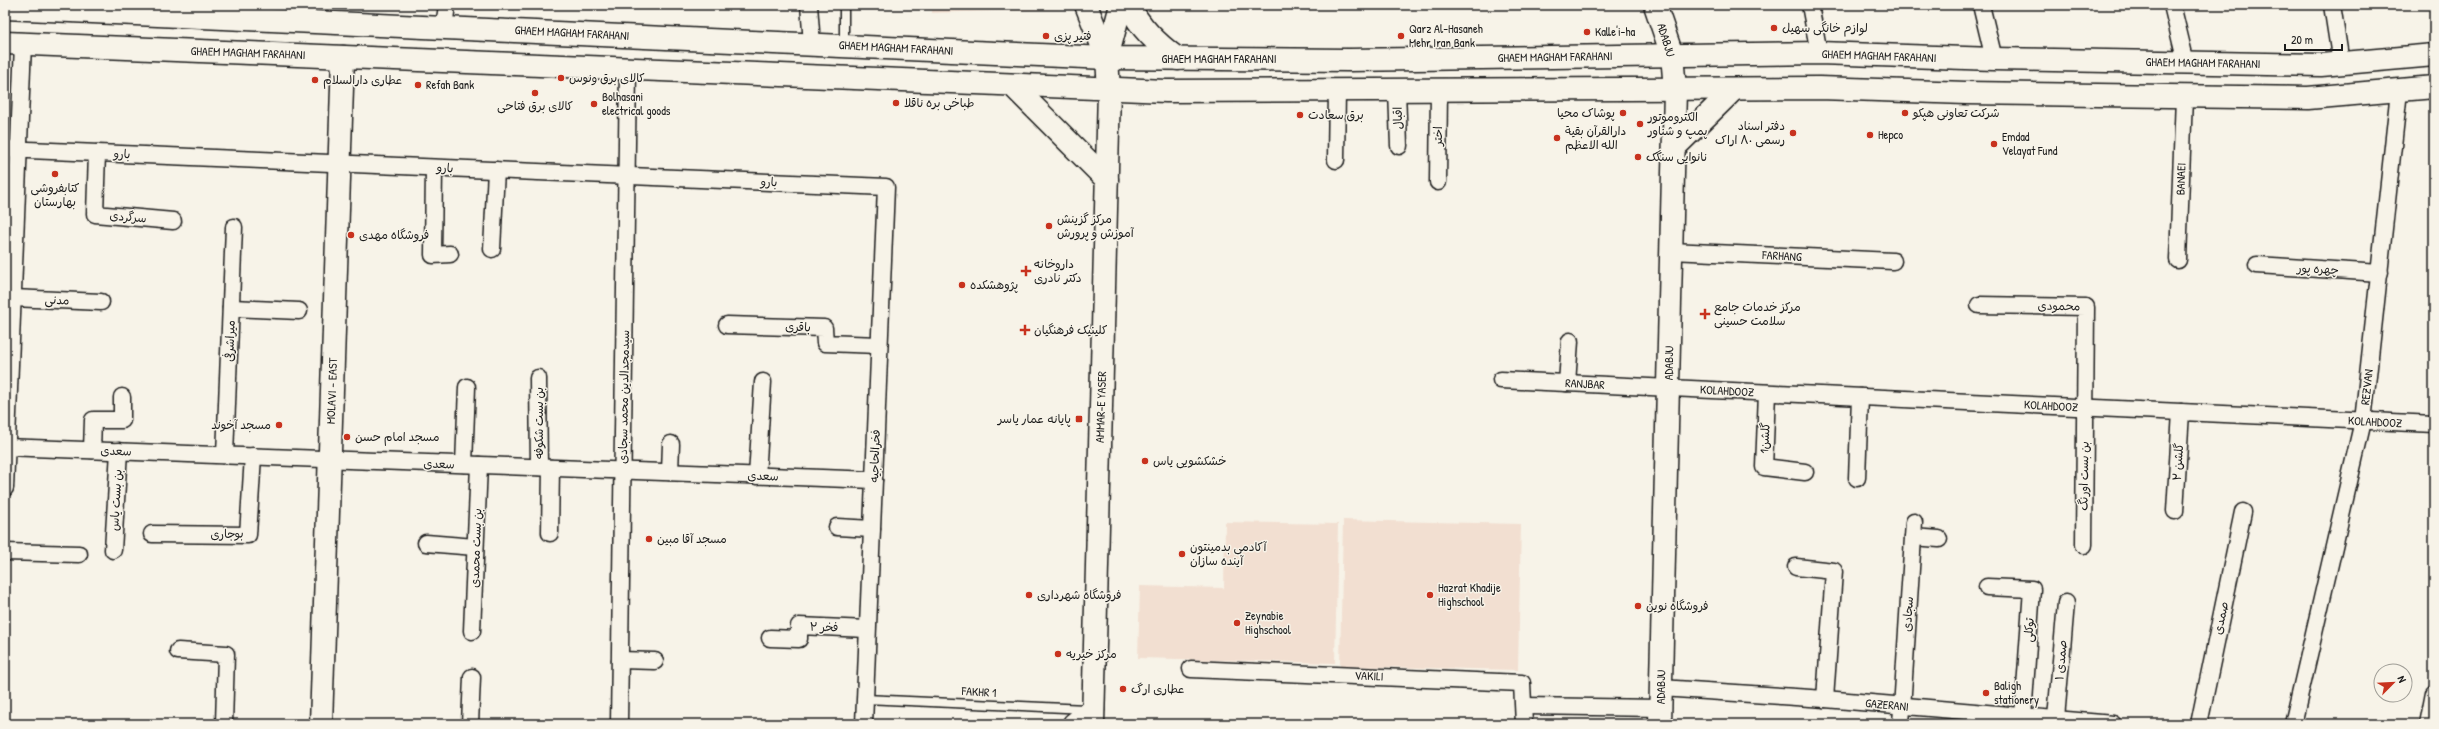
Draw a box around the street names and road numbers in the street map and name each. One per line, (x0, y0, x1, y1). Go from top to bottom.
street label: GHAEM MAGHAM FARAHANI (514, 21, 630, 44)
street label: ADABJU (1653, 21, 1680, 59)
street label: GHAEM MAGHAM FARAHANI (838, 36, 954, 59)
street label: GHAEM MAGHAM FARAHANI (190, 42, 306, 63)
street label: GHAEM MAGHAM FARAHANI (1821, 45, 1937, 66)
street label: GHAEM MAGHAM FARAHANI (1497, 47, 1613, 66)
street label: GHAEM MAGHAM FARAHANI (1162, 50, 1276, 67)
street label: GHAEM MAGHAM FARAHANI (2145, 53, 2261, 72)
street label: اقبال (1389, 106, 1406, 130)
street label: اختر (1429, 126, 1446, 147)
street label: بارو (112, 145, 131, 162)
street label: بارو (435, 159, 454, 176)
street label: BANAEI (2171, 163, 2190, 195)
street label: بارو (759, 173, 778, 190)
street label: سرگردی (109, 206, 147, 227)
street label: FARHANG (1761, 246, 1802, 265)
street label: چهره پور (2296, 259, 2339, 278)
street label: مدنی (44, 291, 70, 308)
street label: محمودی (2037, 297, 2081, 314)
street label: باقری (785, 318, 811, 335)
street label: میراشرفی (220, 320, 239, 362)
street label: سیدمجدالدین محمد سجادی (614, 330, 633, 464)
street label: ADABJU (1660, 345, 1677, 380)
street label: MOLAVI - EAST (322, 357, 341, 424)
street label: REZVAN (2356, 368, 2377, 406)
street label: AMMAR-E YASER (1091, 370, 1110, 443)
street label: RANJBAR (1565, 374, 1606, 393)
street label: KOLAHDOOZ (1700, 381, 1754, 400)
street label: بن بست شکوفه (530, 387, 547, 459)
street label: KOLAHDOOZ (2024, 396, 2078, 415)
street label: KOLAHDOOZ (2348, 412, 2402, 431)
street label: گلشن1 (1755, 422, 1774, 454)
street label: فخرالحاجیه (865, 429, 884, 483)
street label: سعدی (100, 441, 132, 460)
street label: بن بست اورنگ (2074, 441, 2093, 511)
street label: گلشن ۲ (2168, 443, 2187, 481)
street label: سعدی (423, 454, 455, 473)
street label: سعدی (747, 466, 779, 485)
street label: بن بست یاس (105, 469, 126, 531)
street label: بن بست محمدی (466, 508, 485, 588)
street label: بوجاری (210, 524, 244, 543)
street label: سجادی (1898, 596, 1917, 632)
street label: صمدی (2209, 600, 2232, 636)
street label: توکلی (2019, 617, 2038, 643)
street label: فخر ۲ (809, 618, 839, 635)
street label: صمدی ۱ (2050, 639, 2071, 681)
street label: VAKILI (1354, 666, 1384, 685)
street label: ADABJU (1652, 669, 1669, 704)
street label: FAKHR 1 (960, 682, 997, 701)
street label: GAZERANI (1865, 694, 1909, 715)

